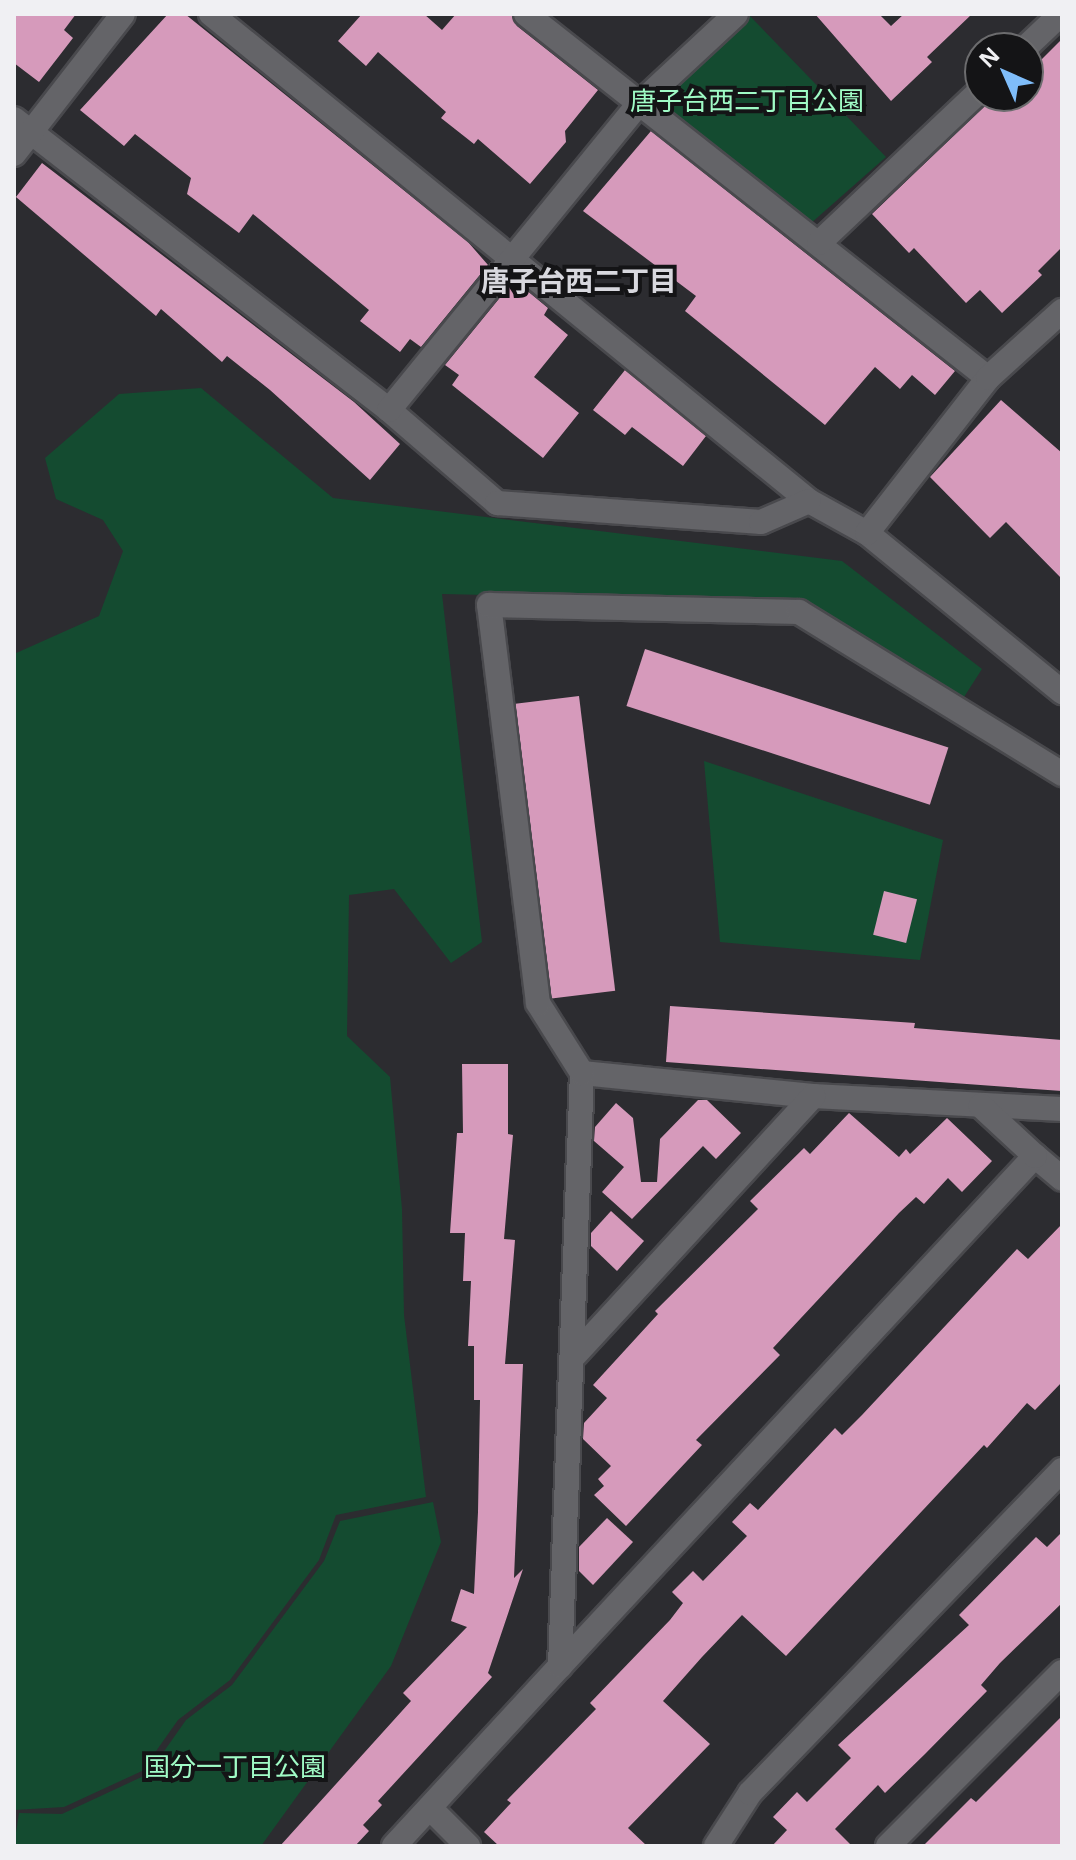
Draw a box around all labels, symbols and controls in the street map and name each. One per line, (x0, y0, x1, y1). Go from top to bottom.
north arrow (964, 32, 1044, 112)
text: N (972, 40, 1005, 73)
park label: 唐子台西二丁目公園 (630, 85, 864, 117)
district label: 唐子台西二丁目 (481, 263, 677, 297)
park label: 国分一丁目公園 (144, 1751, 326, 1783)

